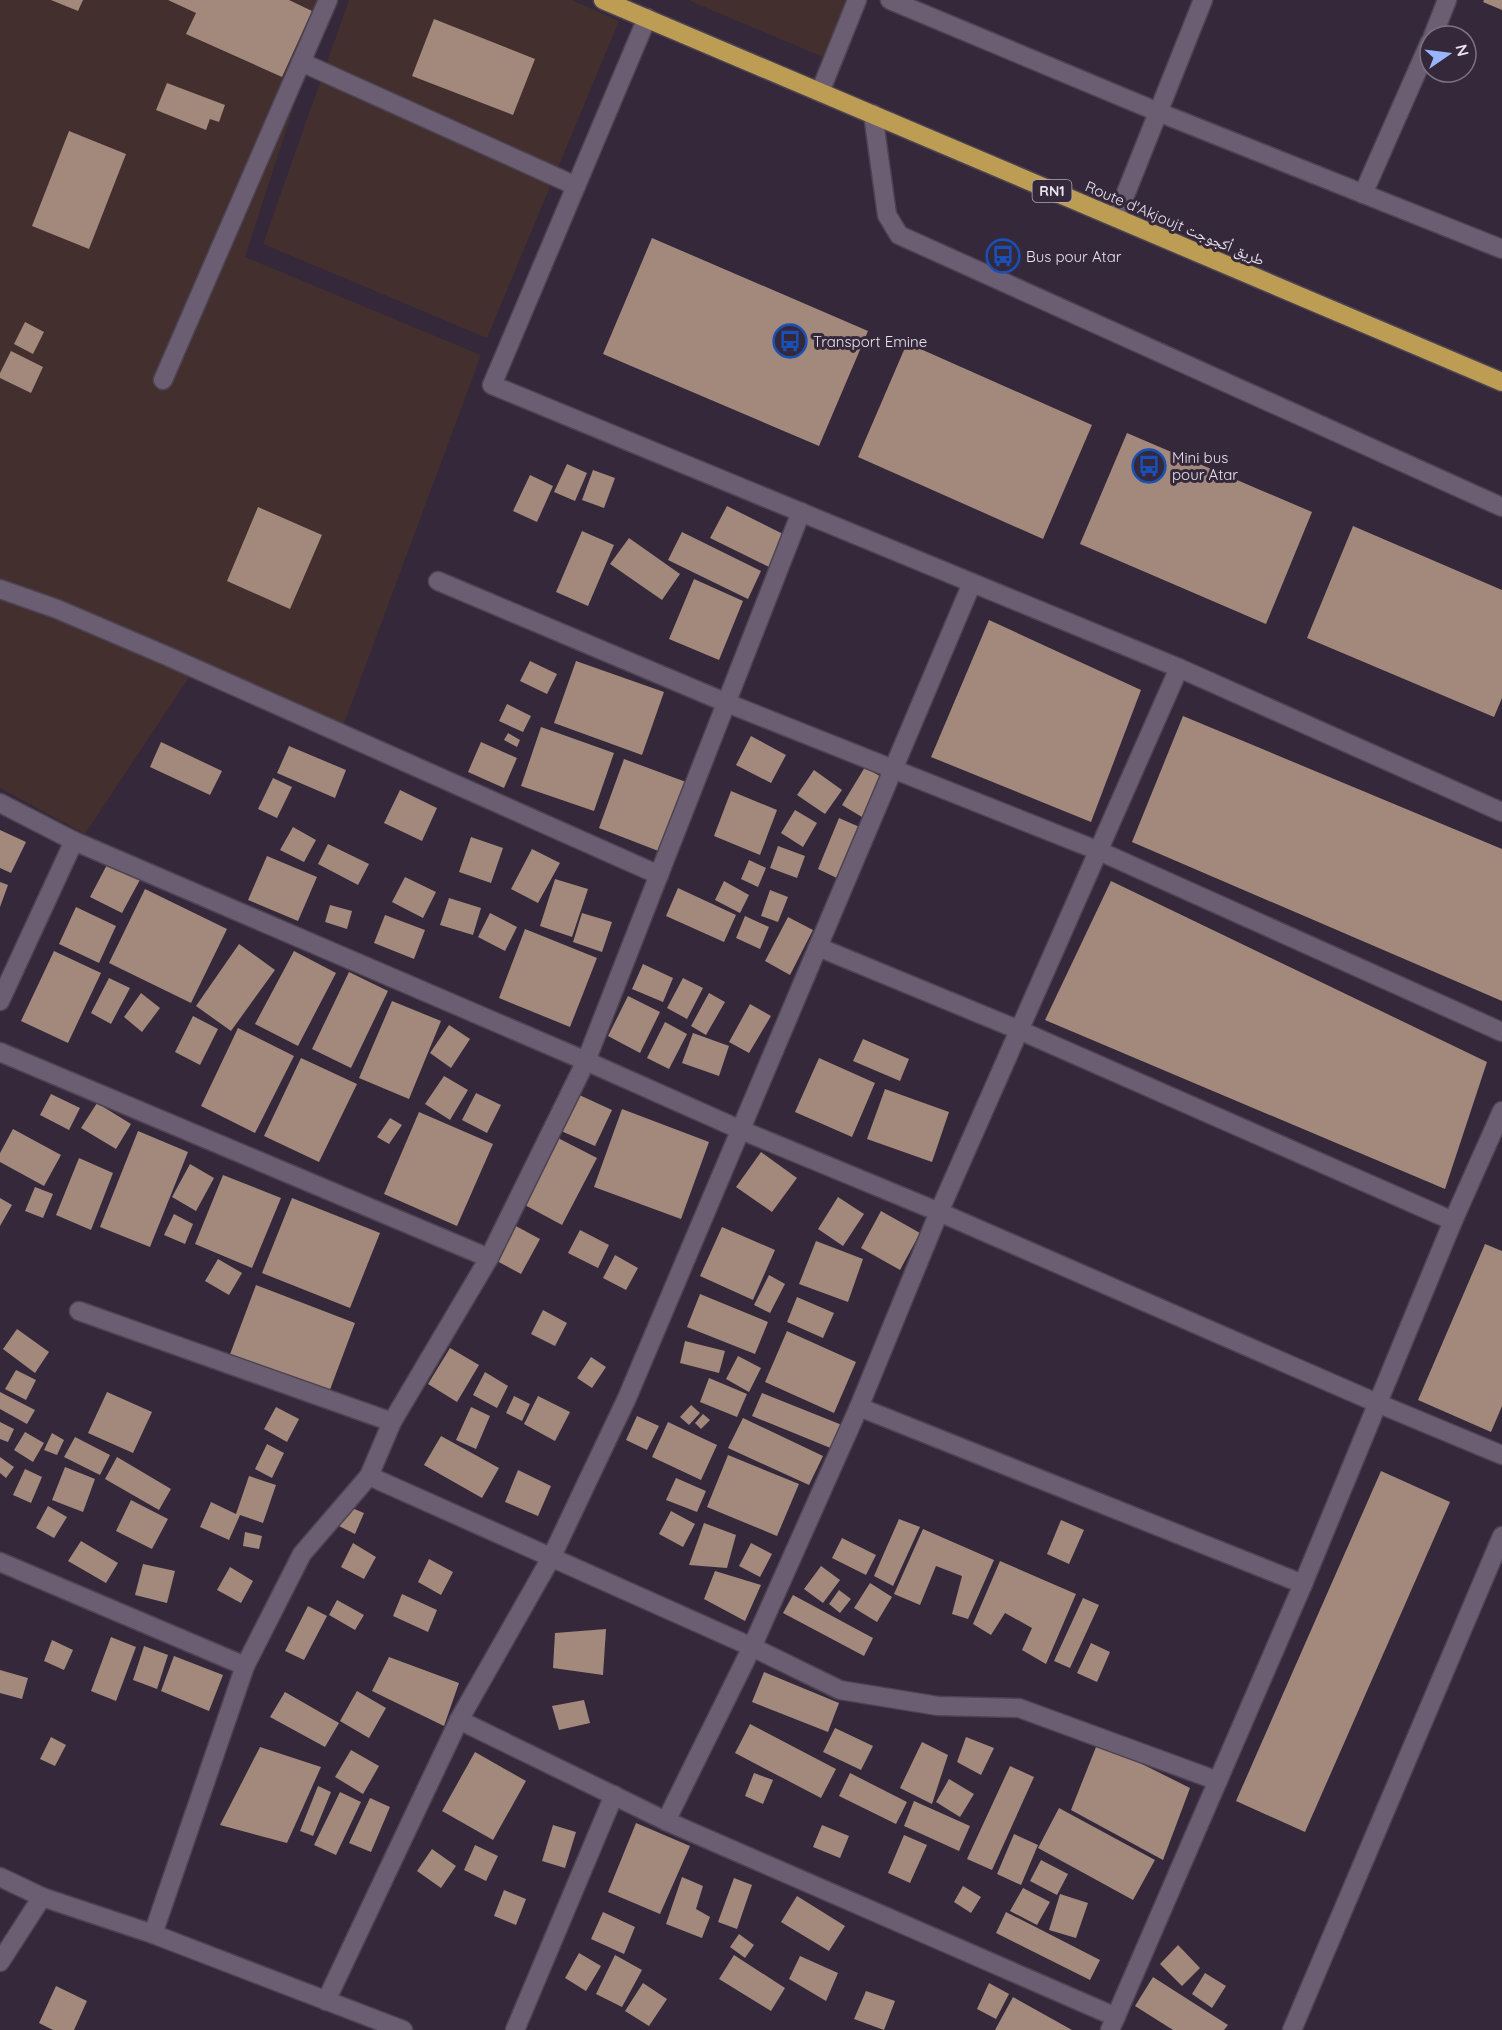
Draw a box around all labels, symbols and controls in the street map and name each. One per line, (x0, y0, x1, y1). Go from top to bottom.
north arrow (1418, 24, 1478, 84)
text: N (1451, 42, 1474, 58)
street label: Route d'Akjoujt طريق أكجوجت (1082, 177, 1268, 270)
road number: RN1 (1032, 180, 1072, 202)
bus stop icon: Bus pour Atar (985, 238, 1021, 274)
place label: Bus pour Atar (1026, 247, 1122, 266)
bus stop icon: Transport Emine (772, 323, 808, 359)
place label: Transport Emine (813, 332, 927, 351)
bus stop icon: Mini bus pour Atar (1131, 448, 1167, 484)
place label: Mini bus pour Atar (1172, 448, 1238, 484)

